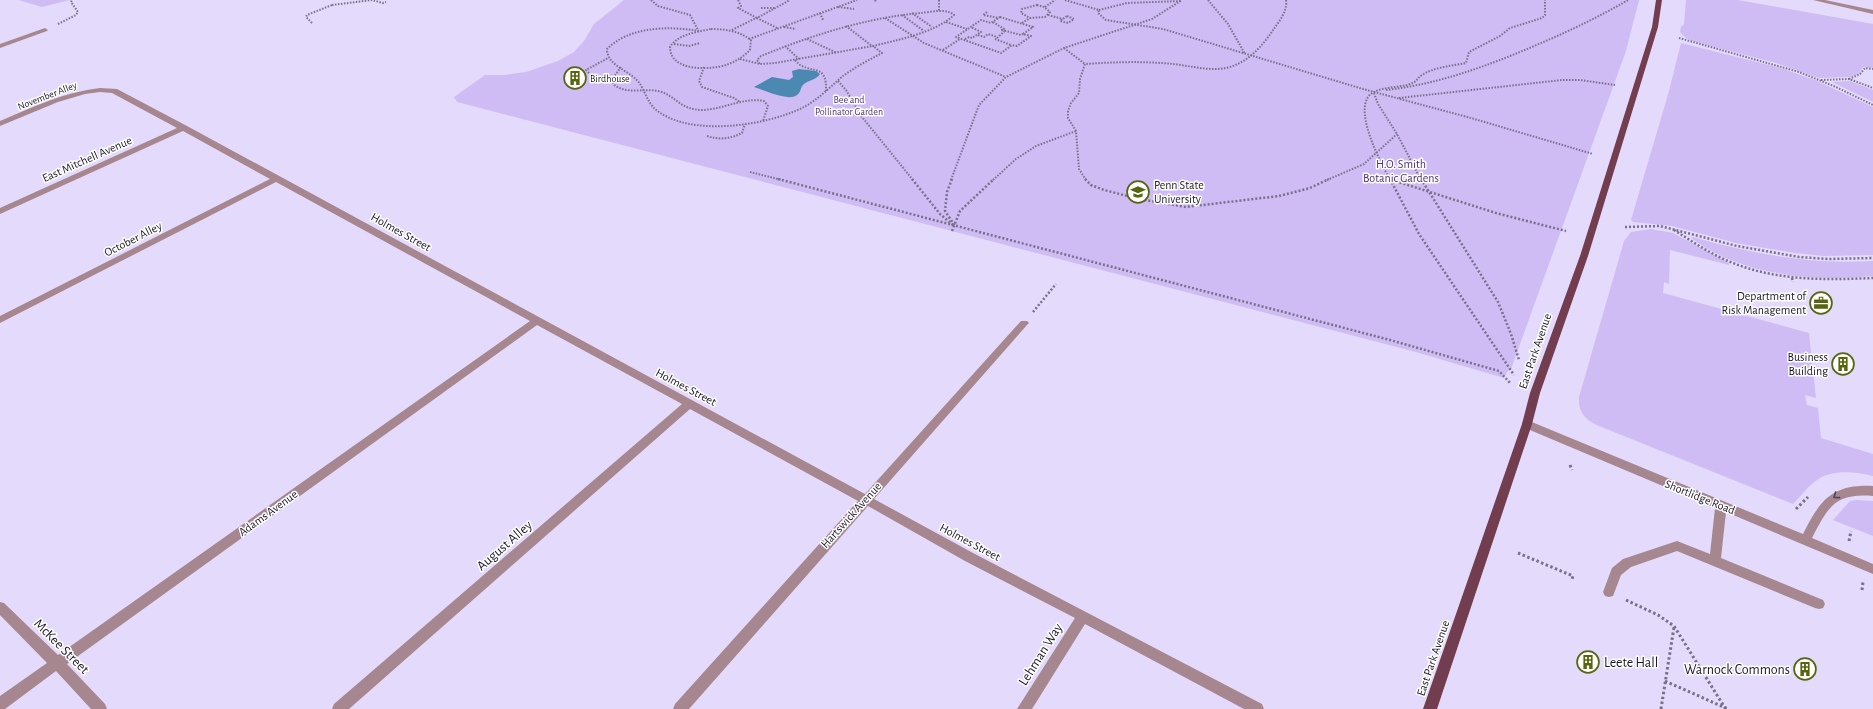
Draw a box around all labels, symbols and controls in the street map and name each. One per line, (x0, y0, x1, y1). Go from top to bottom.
building icon: Birdhouse (562, 65, 588, 91)
place label: Birdhouse (590, 74, 630, 84)
street label: November Alley (16, 80, 79, 112)
park label: Bee and Pollinator Garden (815, 95, 883, 117)
street label: East Mitchell Avenue (40, 134, 134, 184)
park label: H.O. Smith Botanic Gardens (1363, 158, 1439, 184)
school or university icon: Penn State University (1125, 179, 1151, 205)
place label: Penn State University (1154, 179, 1204, 206)
street label: Holmes Street (369, 211, 433, 253)
street label: October Alley (102, 219, 164, 260)
place label: Department of Risk Management (1722, 290, 1807, 316)
office icon: Department of Risk Management (1808, 290, 1834, 316)
street label: East Park Avenue (1516, 312, 1554, 390)
place label: Business Building (1787, 351, 1828, 377)
building icon: Business Building (1830, 351, 1856, 377)
street label: Holmes Street (654, 366, 718, 408)
street label: Shortlidge Road (1663, 477, 1737, 517)
street label: Hartswick Avenue (819, 480, 883, 550)
street label: Adams Avenue (236, 488, 300, 538)
one-way arrow (1833, 491, 1840, 498)
street label: August Alley (474, 518, 535, 573)
street label: Holmes Street (938, 521, 1002, 563)
street label: McKee Street (31, 617, 92, 677)
street label: East Park Avenue (1414, 619, 1452, 697)
street label: Lehman Way (1016, 621, 1065, 688)
building icon: Leete Hall (1575, 649, 1601, 675)
place label: Leete Hall (1604, 656, 1658, 670)
building icon: Warnock Commons (1792, 656, 1818, 682)
place label: Warnock Commons (1684, 663, 1790, 677)

